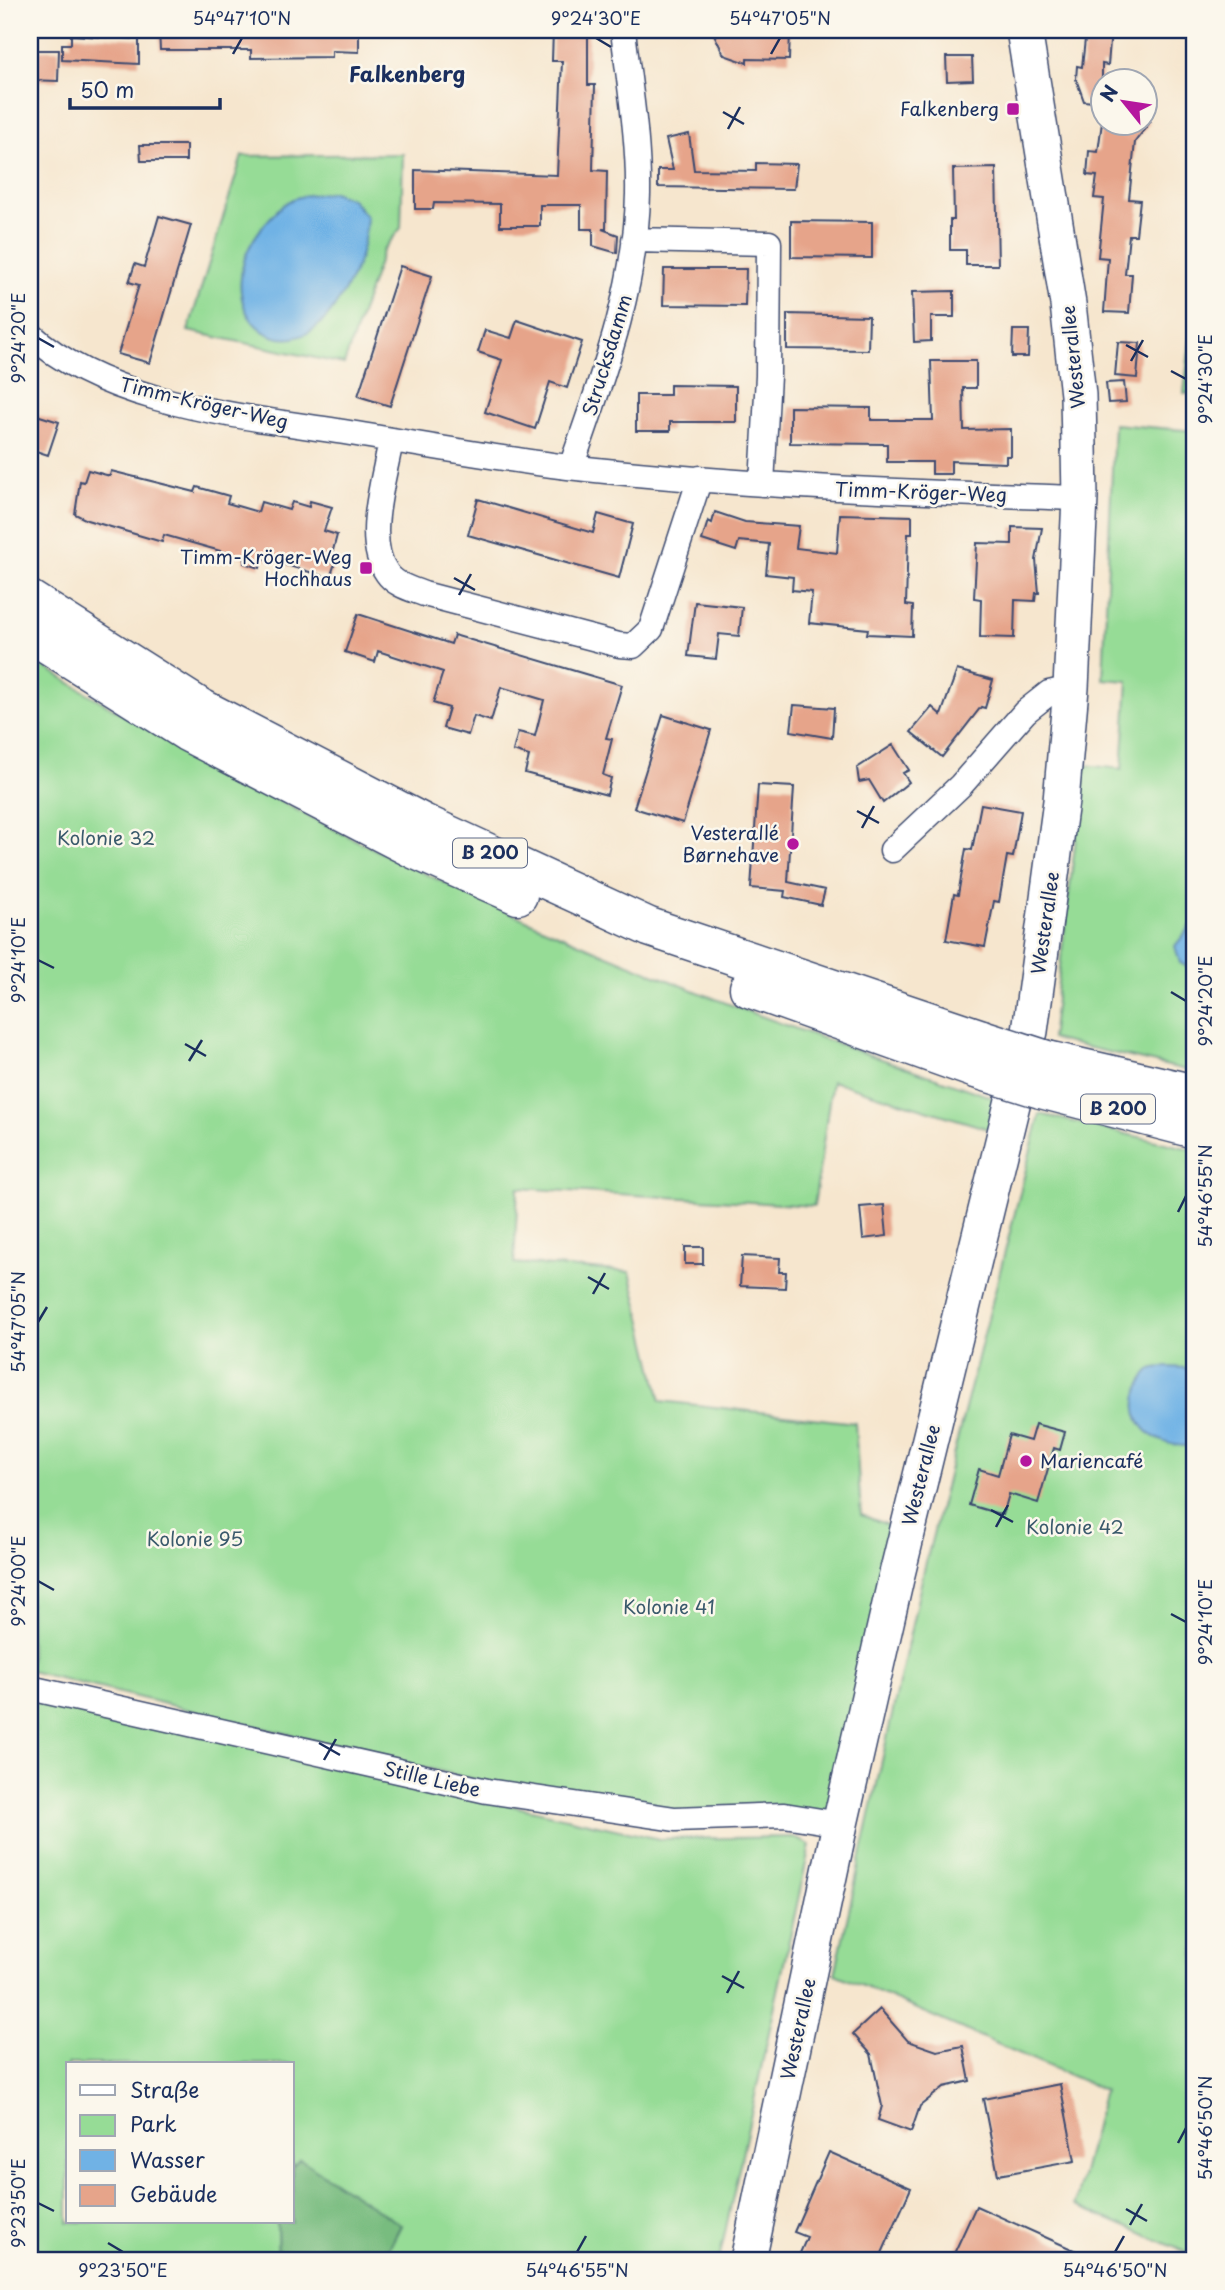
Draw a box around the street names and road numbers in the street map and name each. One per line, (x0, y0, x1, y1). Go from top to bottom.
street label: Strucksdamm (574, 290, 638, 419)
street label: Westerallee (1053, 304, 1091, 410)
street label: Timm-Kröger-Weg (117, 369, 291, 435)
street label: Timm-Kröger-Weg (835, 474, 1007, 508)
road number: B 200 (453, 838, 527, 868)
street label: Westerallee (1023, 870, 1065, 976)
road number: B 200 (1081, 1094, 1155, 1124)
street label: Westerallee (894, 1421, 946, 1528)
street label: Stille Liebe (381, 1753, 484, 1803)
street label: Westerallee (773, 1975, 821, 2082)

